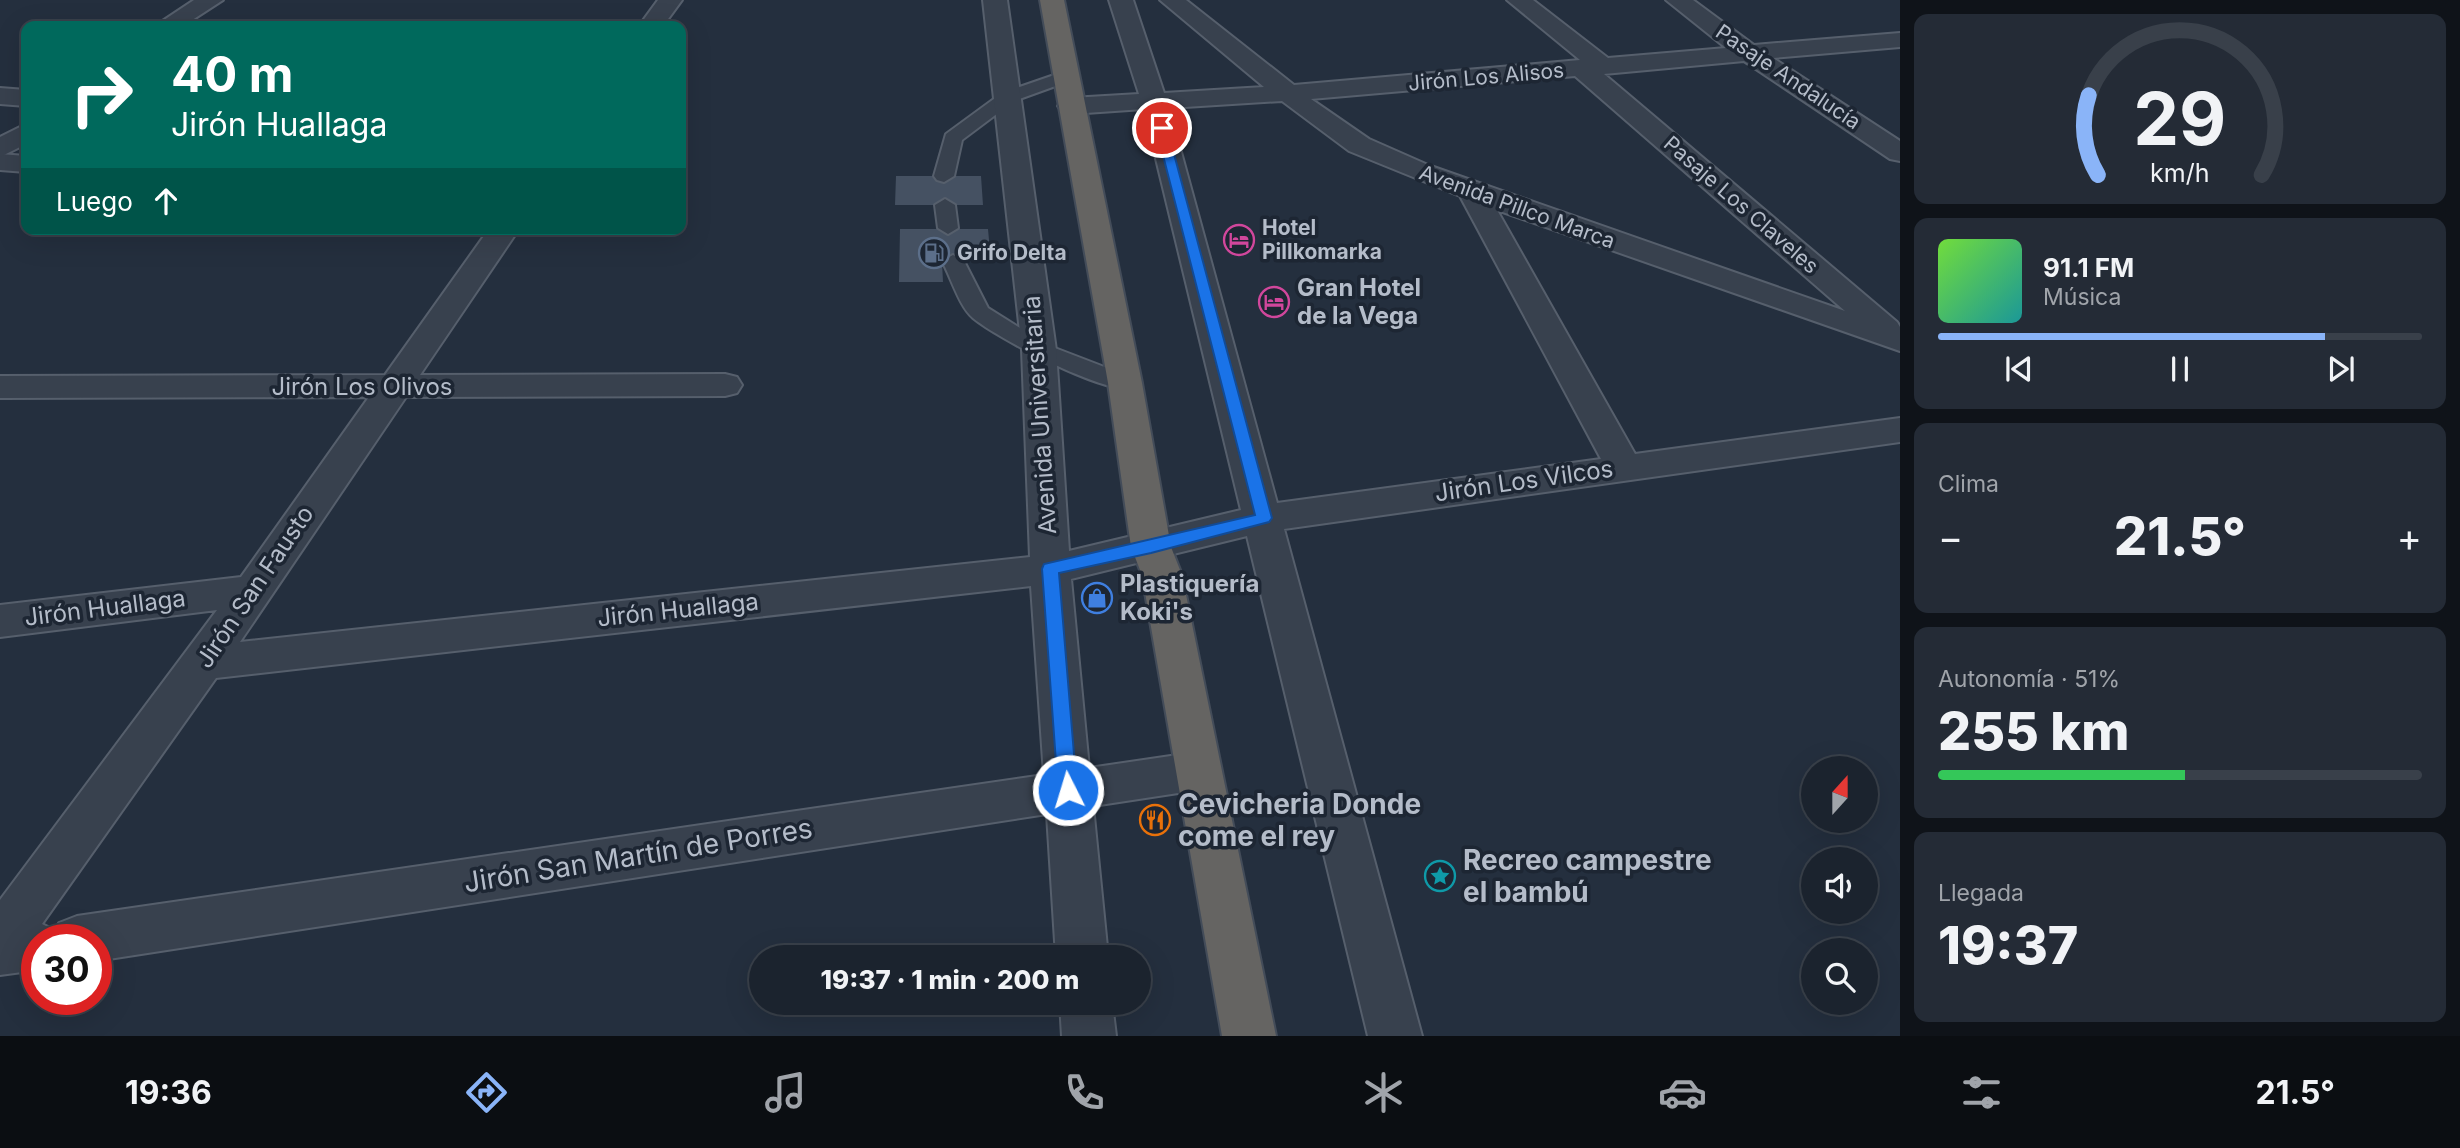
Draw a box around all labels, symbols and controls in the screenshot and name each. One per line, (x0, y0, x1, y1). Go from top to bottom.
street label: Pasaje Andalucía (1711, 19, 1865, 134)
text: 40 m (171, 45, 294, 104)
icon: right (56, 49, 147, 140)
street label: Jirón Los Alisos (1407, 57, 1565, 96)
text: 29 (2133, 75, 2227, 164)
pin (1132, 98, 1192, 158)
text: Jirón Huallaga (171, 105, 387, 144)
icon: arrive (1143, 109, 1181, 147)
street label: Pasaje Los Claveles (1659, 131, 1824, 279)
text: km/h (2150, 158, 2210, 188)
street label: Avenida Pillco Marca (1416, 160, 1618, 254)
icon: ahead (147, 182, 185, 220)
text: Luego (56, 186, 133, 217)
place label: Hotel Pillkomarka (1262, 215, 1382, 264)
hotel icon: Hotel Pillkomarka (1222, 223, 1256, 257)
fuel station icon: Grifo Delta (917, 236, 951, 270)
place label: Grifo Delta (957, 240, 1067, 265)
text: 91.1 FM (2043, 252, 2134, 283)
place label: Gran Hotel de la Vega (1297, 273, 1421, 330)
text: Música (2043, 283, 2121, 311)
hotel icon: Gran Hotel de la Vega (1257, 285, 1291, 319)
street label: Avenida Universitaria (1017, 295, 1062, 535)
icon: previous (2000, 350, 2038, 388)
icon: pause (2161, 350, 2199, 388)
icon: next (2322, 350, 2360, 388)
street label: Jirón Los Olivos (272, 372, 452, 401)
street label: Jirón Los Vilcos (1433, 454, 1615, 507)
text: Clima (1938, 470, 1999, 498)
street label: Jirón San Fausto (190, 500, 320, 673)
text: 21.5° (2114, 505, 2246, 568)
text: − (1938, 514, 1963, 560)
text: + (2397, 514, 2422, 560)
place label: Plastiquería Koki's (1120, 569, 1259, 626)
shop icon: Plastiquería Koki's (1080, 581, 1114, 615)
street label: Jirón Huallaga (23, 583, 187, 632)
street label: Jirón Huallaga (596, 587, 760, 632)
text: Autonomía · 51% (1938, 665, 2120, 693)
text: 255 km (1938, 700, 2129, 763)
position arrow (1031, 753, 1105, 827)
north arrow (1801, 756, 1878, 833)
map controls (1801, 756, 1878, 1015)
place label: Cevicheria Donde come el rey (1178, 787, 1421, 853)
restaurant icon: Cevicheria Donde come el rey (1138, 803, 1172, 837)
street label: Jirón San Martín de Porres (461, 811, 815, 899)
place label: Recreo campestre el bambú (1463, 843, 1712, 909)
button: sound (1801, 847, 1878, 924)
place icon: Recreo campestre el bambú (1423, 859, 1457, 893)
text: Llegada (1938, 879, 2024, 907)
text: 19:37 (1938, 914, 2078, 977)
speed limit sign: 30 (21, 924, 112, 1015)
button: search (1801, 938, 1878, 1015)
text: 19:37 · 1 min · 200 m (821, 964, 1079, 995)
icon: directions (462, 1068, 511, 1117)
icon: music (761, 1068, 810, 1117)
icon: phone (1060, 1068, 1109, 1117)
icon: climate (1359, 1068, 1408, 1117)
icon: car (1658, 1068, 1707, 1117)
icon: filters (1957, 1068, 2006, 1117)
text: 19:36 (125, 1073, 212, 1112)
text: 21.5° (2256, 1073, 2335, 1112)

